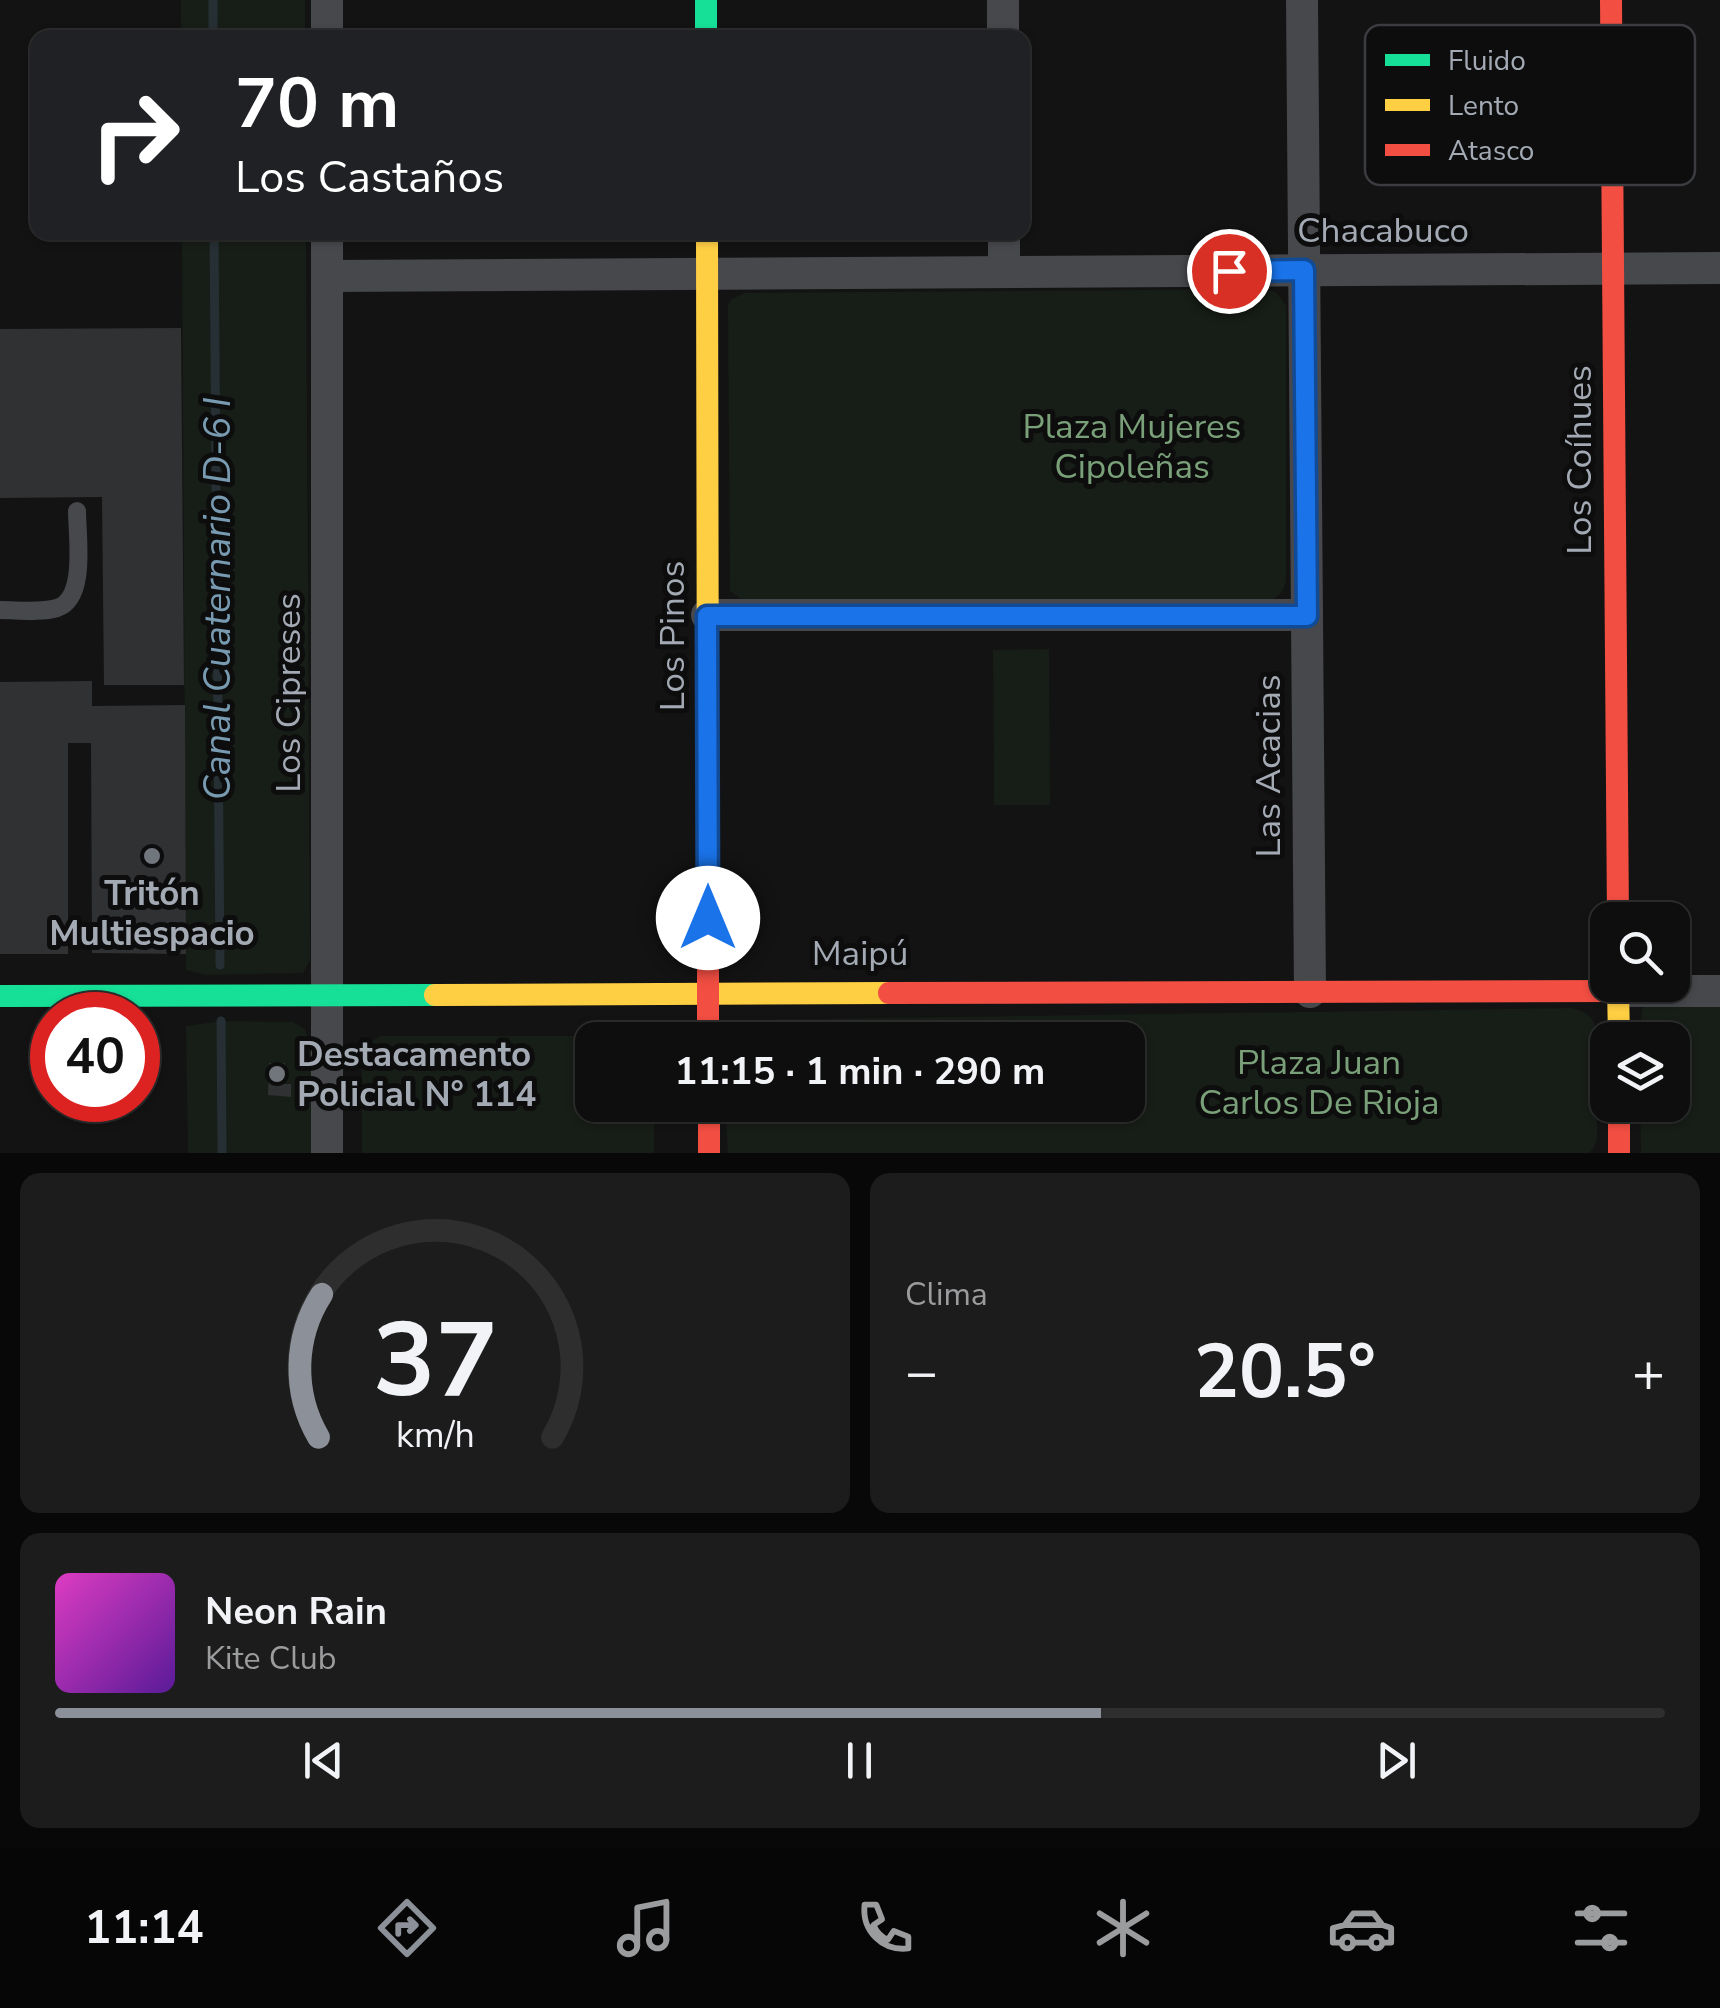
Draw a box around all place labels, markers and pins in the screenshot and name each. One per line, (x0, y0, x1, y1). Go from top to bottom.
pin (1187, 229, 1272, 314)
marker: Tritón Multiespacio (141, 845, 163, 867)
place label: Tritón Multiespacio (49, 870, 255, 957)
place label: Destacamento Policial N° 114 (297, 1031, 536, 1118)
marker: Destacamento Policial N° 114 (266, 1063, 288, 1085)

